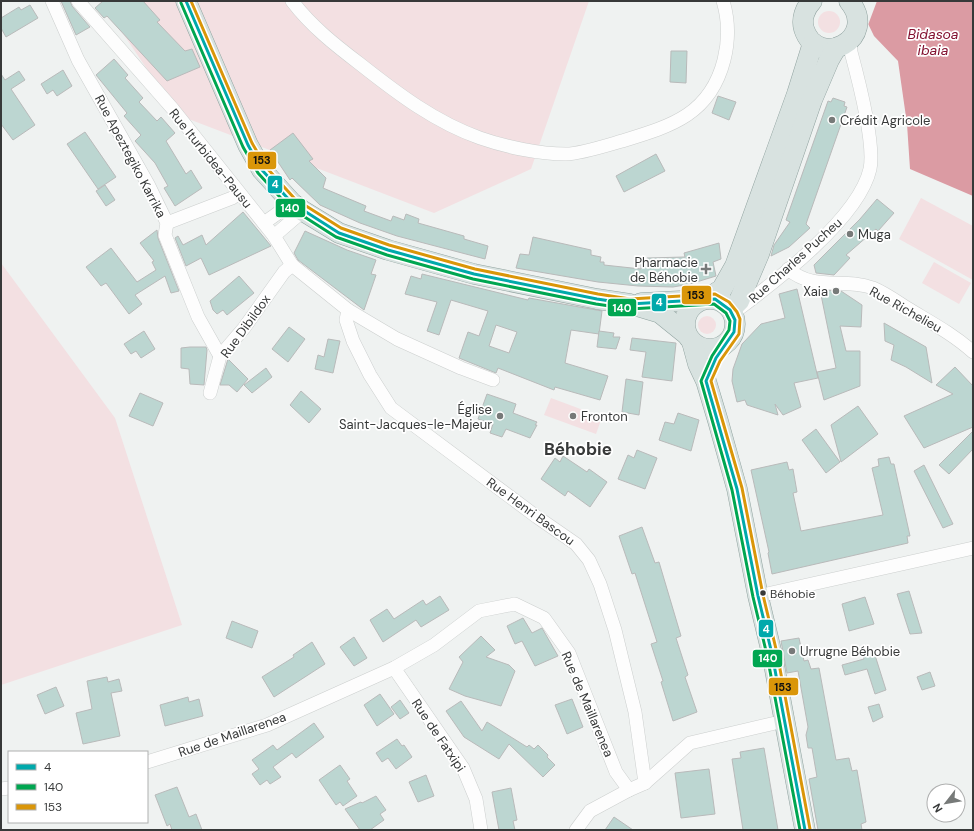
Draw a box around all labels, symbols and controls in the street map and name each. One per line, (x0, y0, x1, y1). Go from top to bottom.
water label: Bidasoa ibaia (907, 25, 959, 59)
street label: Rue Apeztegiko Karrika (91, 92, 170, 221)
street label: Rue Iturbidea-Pausu (165, 105, 256, 211)
place label: Crédit Agricole (840, 112, 930, 129)
marker: Crédit Agricole (827, 115, 837, 125)
line badge: 153 (247, 151, 277, 170)
text: 153 (253, 153, 271, 167)
line badge: 4 (267, 175, 283, 194)
text: 4 (271, 177, 279, 191)
line badge: 140 (275, 198, 306, 218)
text: 140 (281, 201, 300, 215)
street label: Rue Charles Pucheu (745, 214, 846, 307)
place label: Muga (858, 226, 891, 243)
marker: Muga (845, 229, 855, 239)
place label: Pharmacie de Béhobie (630, 254, 698, 286)
marker: Pharmacie de Béhobie (701, 264, 711, 274)
place label: Xaia (803, 283, 828, 300)
street label: Rue Richelieu (867, 283, 945, 336)
line badge: 153 (681, 285, 712, 305)
marker: Xaia (831, 286, 841, 296)
text: 153 (687, 288, 705, 302)
street label: Rue Dibildox (217, 291, 274, 361)
line badge: 4 (651, 293, 667, 312)
text: 4 (655, 295, 663, 309)
line badge: 140 (607, 298, 637, 317)
text: 140 (613, 301, 632, 315)
place label: Église Saint-Jacques-le-Majeur (339, 400, 492, 433)
place label: Fronton (581, 408, 628, 425)
marker: Église Saint-Jacques-le-Majeur (495, 411, 505, 421)
marker: Fronton (568, 411, 578, 421)
district label: Béhobie (544, 438, 612, 460)
street label: Rue Henri Bascou (483, 474, 578, 549)
place label: Béhobie (770, 586, 815, 602)
marker: Béhobie (758, 588, 768, 598)
line badge: 4 (758, 619, 774, 638)
text: 4 (762, 622, 770, 636)
place label: Urrugne Béhobie (800, 643, 900, 660)
marker: Urrugne Béhobie (787, 646, 797, 656)
street label: Rue de Maillarenea (558, 649, 617, 759)
line badge: 140 (752, 649, 783, 668)
text: 140 (759, 651, 778, 665)
line badge: 153 (768, 677, 799, 696)
text: 153 (774, 680, 792, 694)
street label: Rue de Fatxipi (408, 696, 469, 775)
street label: Rue de Maillarenea (176, 708, 288, 761)
legend (8, 751, 148, 823)
text: 4 (44, 759, 51, 775)
text: 140 (44, 779, 63, 795)
north arrow (926, 783, 966, 823)
text: 153 (44, 799, 62, 815)
text: N (929, 801, 945, 815)

